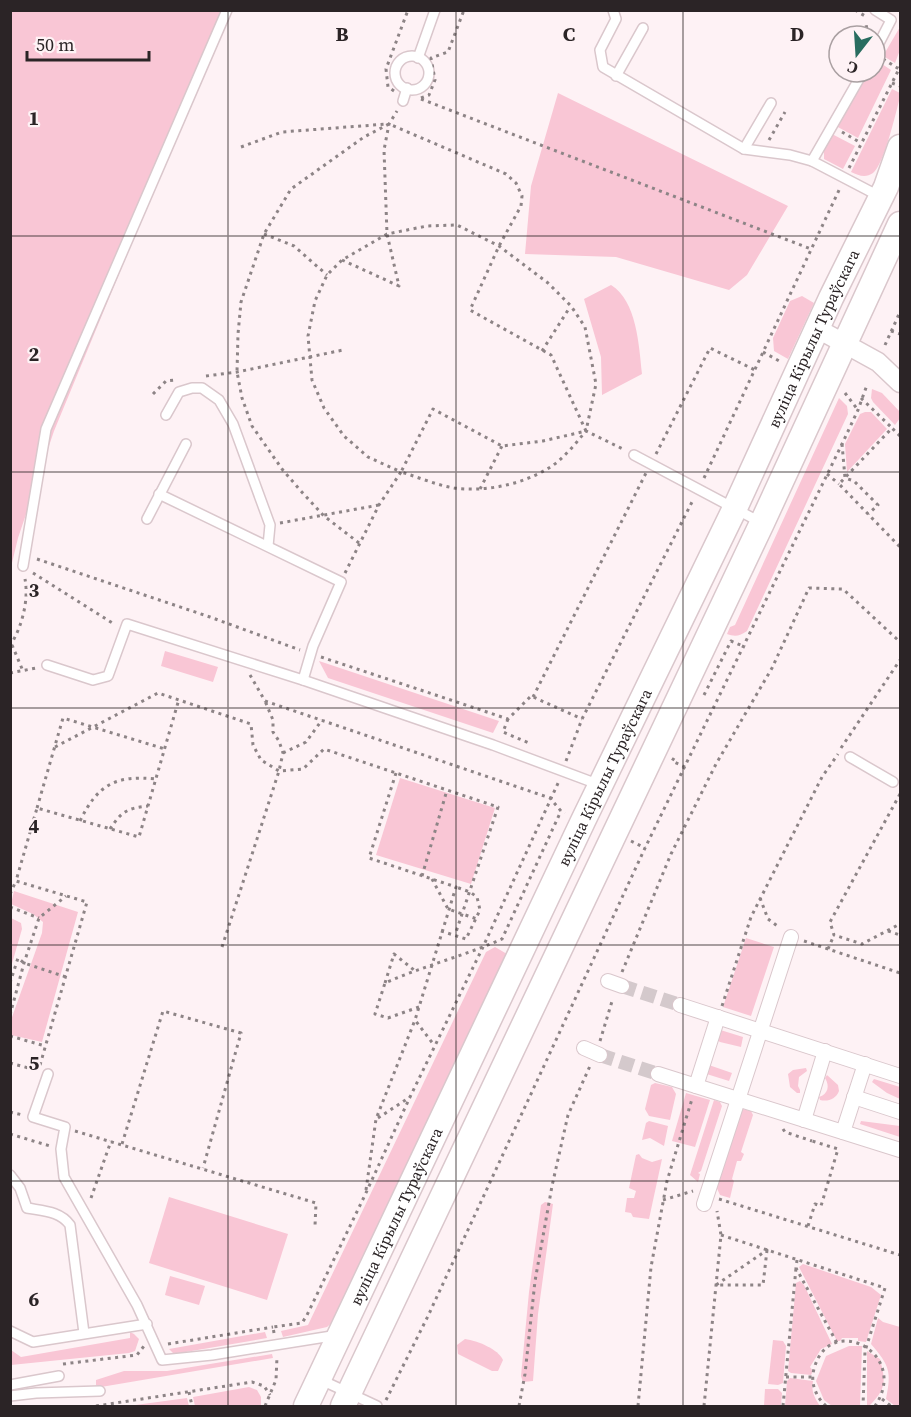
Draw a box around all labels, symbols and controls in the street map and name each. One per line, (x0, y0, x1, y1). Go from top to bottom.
text: B (335, 20, 349, 48)
text: C (563, 20, 575, 48)
text: D (790, 20, 804, 48)
scale bar (27, 24, 148, 62)
north arrow (827, 24, 887, 84)
text: 50 m (36, 32, 74, 57)
text: С (845, 56, 861, 80)
text: 1 (29, 104, 39, 132)
street label: вуліца Кірылы Тураўскага (762, 245, 865, 431)
text: 2 (29, 340, 40, 368)
text: 3 (29, 576, 40, 604)
street label: вуліца Кірылы Тураўскага (552, 684, 657, 870)
text: 4 (29, 812, 40, 840)
text: 5 (29, 1049, 40, 1077)
street label: вуліца Кірылы Тураўскага (344, 1123, 448, 1309)
text: 6 (29, 1285, 40, 1313)

